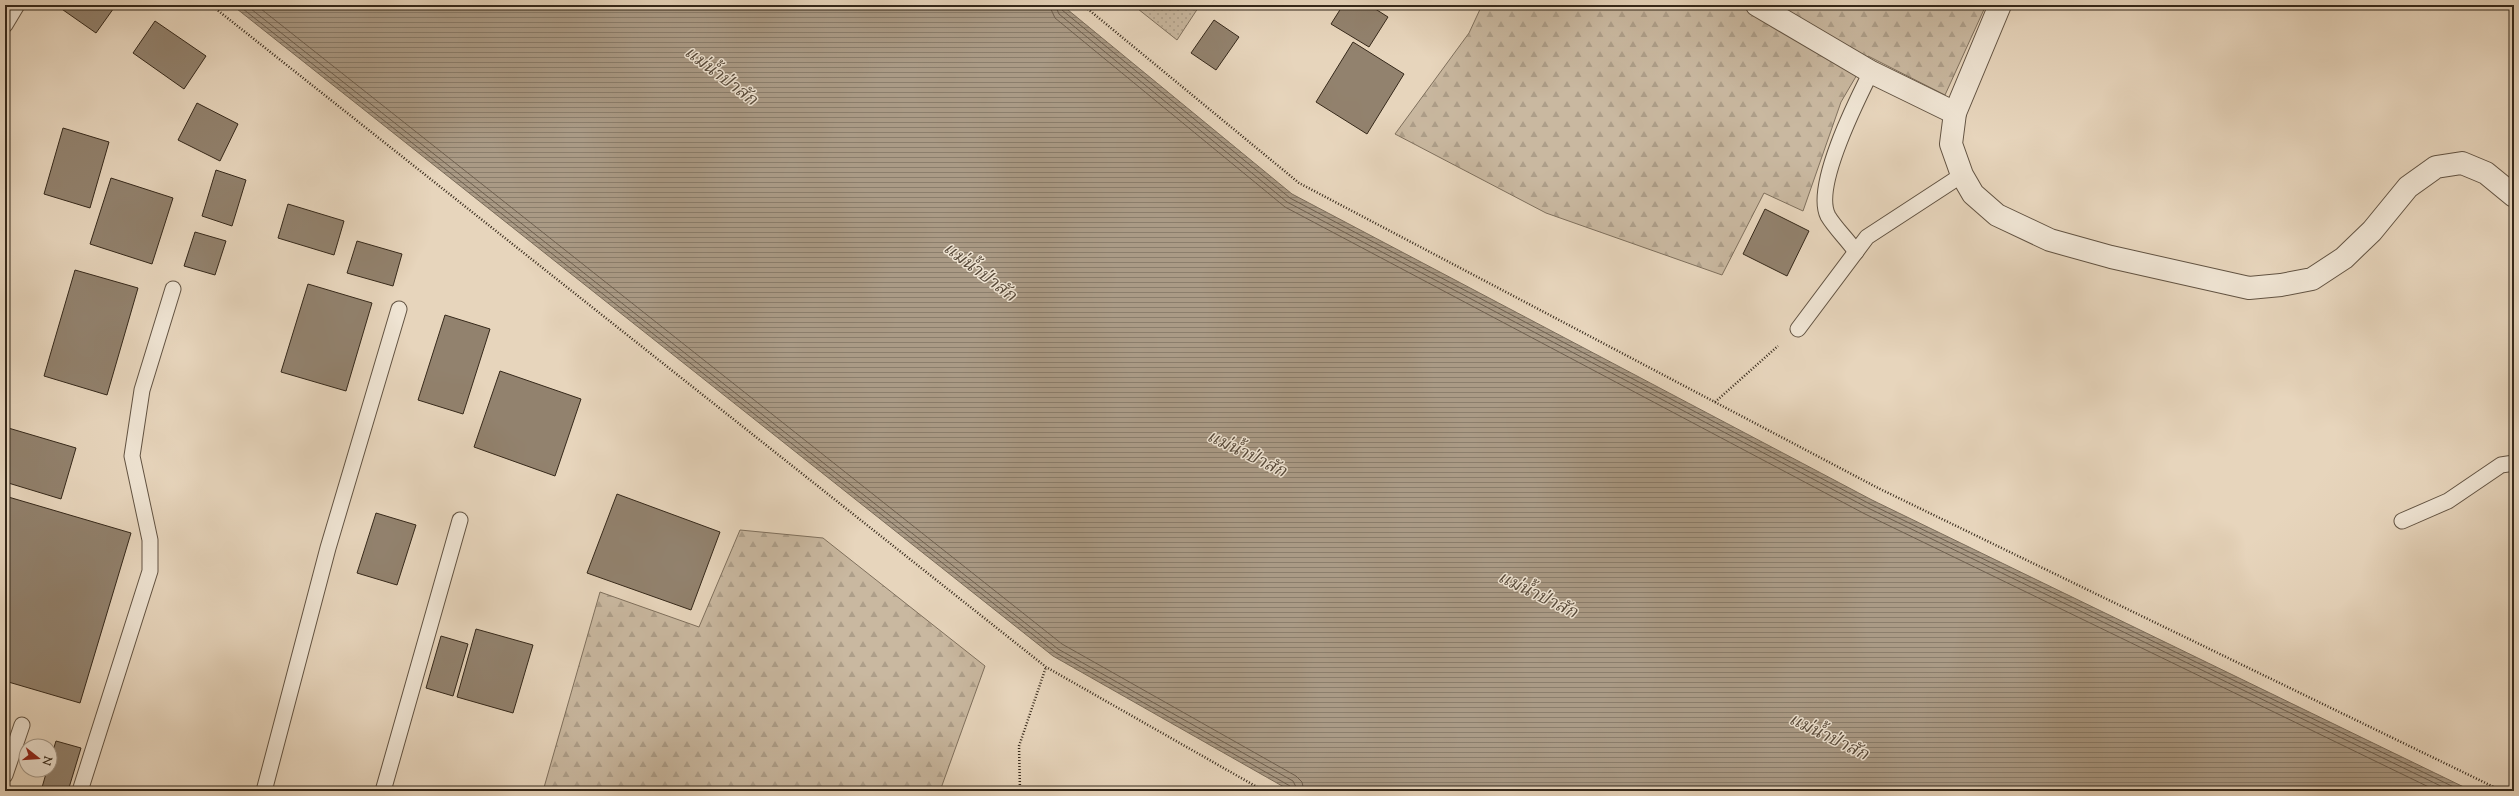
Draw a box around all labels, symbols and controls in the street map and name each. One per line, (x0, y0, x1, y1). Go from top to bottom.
water label: แม่น้ำป่าสัก (678, 38, 765, 114)
water label: แม่น้ำป่าสัก (937, 234, 1024, 310)
water label: แม่น้ำป่าสัก (1202, 422, 1292, 486)
water label: แม่น้ำป่าสัก (1493, 563, 1583, 627)
water label: แม่น้ำป่าสัก (1784, 705, 1874, 769)
north arrow (18, 738, 58, 778)
text: N (38, 753, 56, 767)

